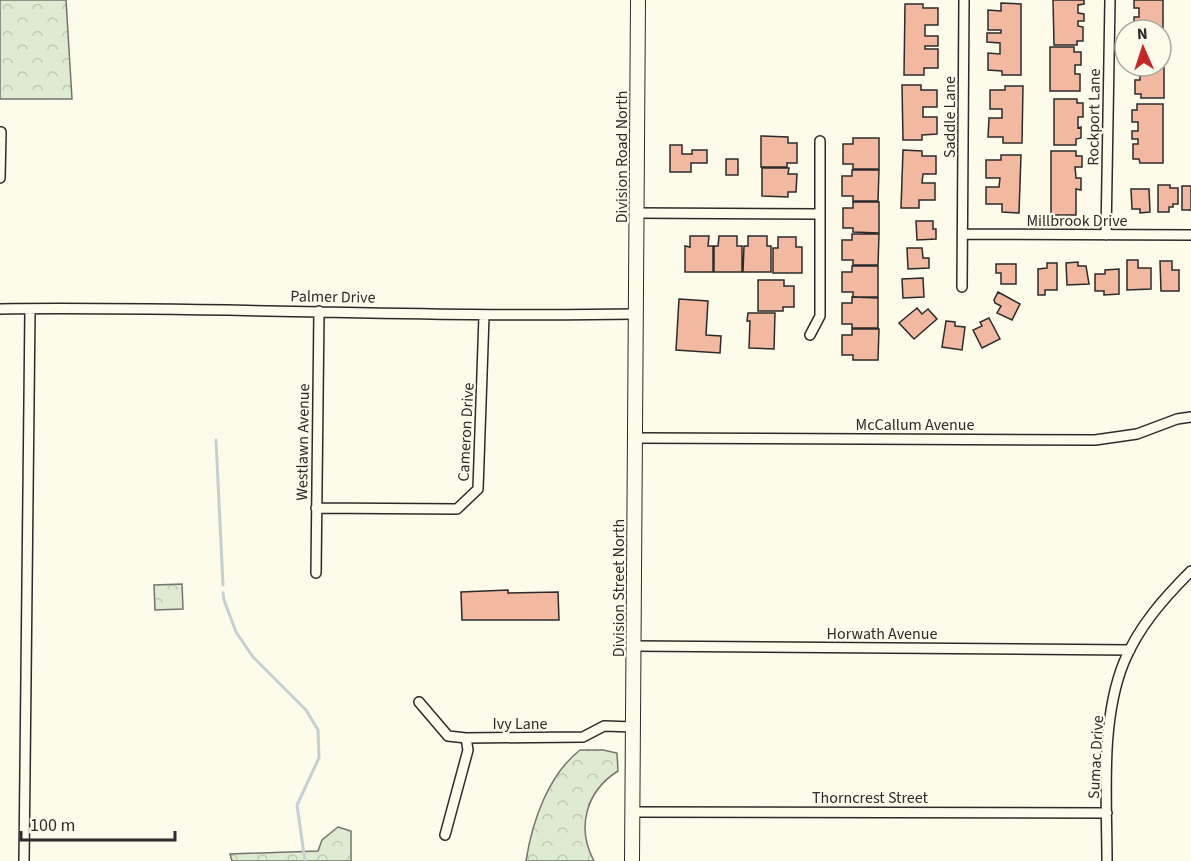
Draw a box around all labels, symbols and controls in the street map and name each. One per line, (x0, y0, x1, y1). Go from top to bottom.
north arrow (1113, 18, 1173, 78)
text: N (1136, 23, 1148, 45)
street label: Rockport Lane (1082, 68, 1106, 166)
street label: Saddle Lane (939, 76, 961, 158)
street label: Division Road North (611, 91, 633, 223)
street label: Millbrook Drive (1026, 210, 1128, 232)
street label: Palmer Drive (290, 285, 376, 309)
street label: Cameron Drive (452, 382, 480, 482)
street label: Westlawn Avenue (291, 383, 315, 501)
street label: McCallum Avenue (856, 414, 974, 436)
street label: Division Street North (608, 519, 630, 657)
street label: Horwath Avenue (827, 623, 937, 645)
street label: Ivy Lane (493, 713, 547, 735)
street label: Sumac Drive (1083, 715, 1109, 799)
street label: Thorncrest Street (812, 787, 929, 809)
scale bar (21, 804, 176, 842)
text: 100 m (30, 813, 75, 838)

